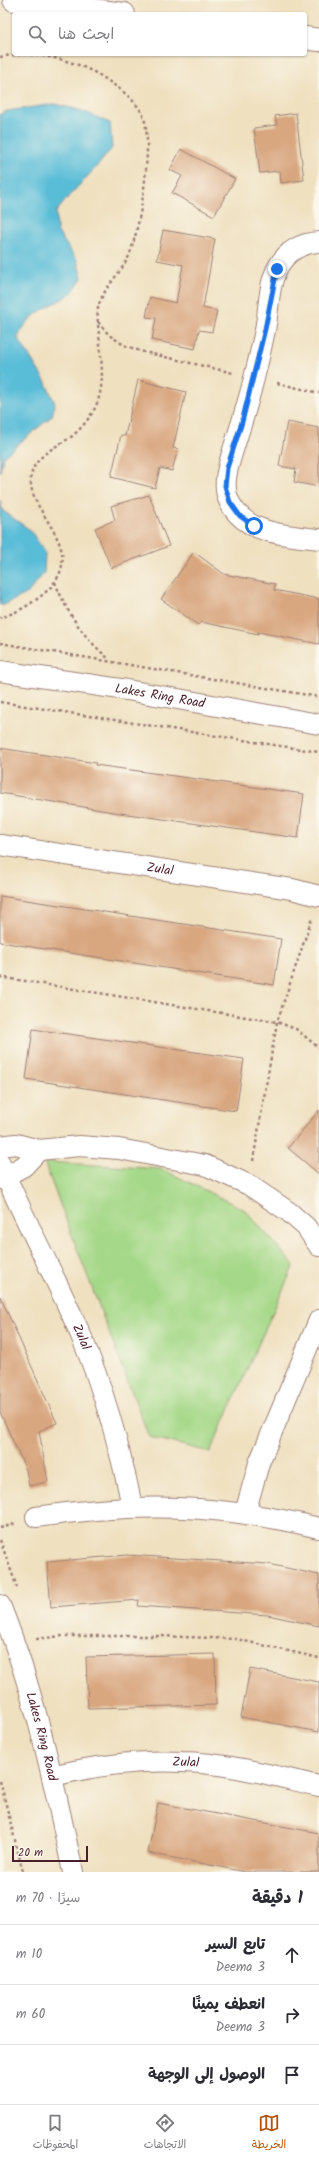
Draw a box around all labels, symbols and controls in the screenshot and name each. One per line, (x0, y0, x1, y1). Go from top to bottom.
search box (12, 12, 307, 56)
icon: search (26, 23, 48, 45)
text: ابحث هنا (58, 23, 114, 47)
route end (268, 260, 286, 278)
route start (245, 517, 263, 535)
street label: Lakes Ring Road (114, 678, 207, 714)
street label: Zulal (145, 857, 175, 882)
street label: Zulal (67, 1320, 96, 1353)
street label: Lakes Ring Road (20, 1689, 63, 1784)
street label: Zulal (172, 1751, 200, 1773)
scale bar (12, 1844, 88, 1863)
text: 20 m (18, 1844, 43, 1862)
text: 1 دقيقة (252, 1885, 303, 1912)
text: سيرًا · 70 m (16, 1888, 80, 1909)
text: تابع السير (206, 1933, 265, 1957)
text: 10 m (16, 1944, 42, 1965)
icon: ahead (281, 1944, 303, 1966)
text: Deema 3 (216, 1957, 265, 1978)
text: انعطف يمينًا (192, 1993, 265, 2017)
text: 60 m (16, 2004, 45, 2025)
icon: right (281, 2004, 303, 2026)
text: Deema 3 (216, 2017, 265, 2038)
text: الوصول إلى الوجهة (148, 2063, 265, 2087)
icon: arrive (281, 2064, 303, 2086)
tab: المحفوظات (33, 2112, 78, 2154)
tab: الاتجاهات (144, 2112, 186, 2154)
tab: الخريطة (252, 2112, 286, 2154)

